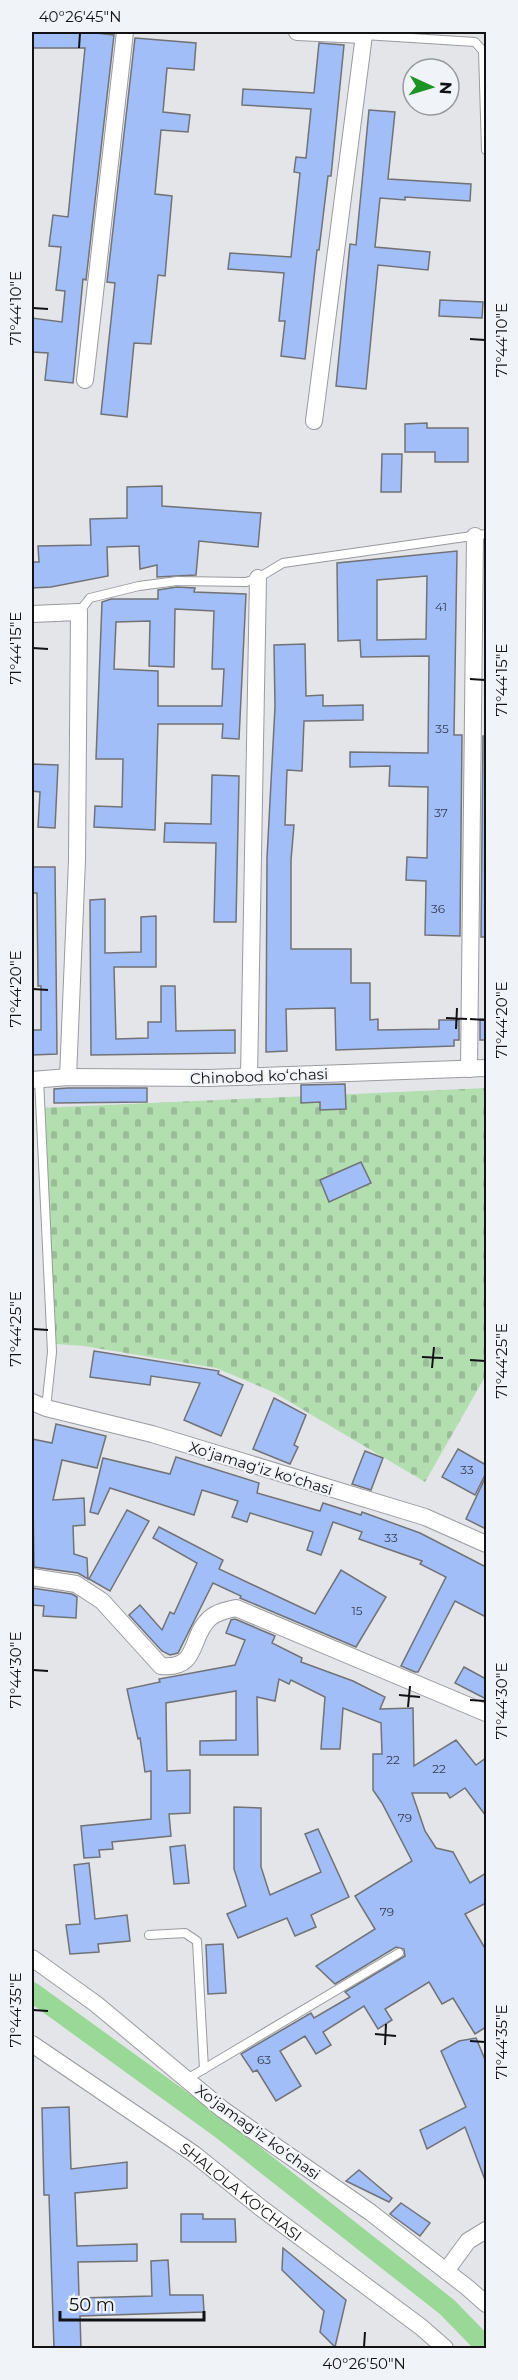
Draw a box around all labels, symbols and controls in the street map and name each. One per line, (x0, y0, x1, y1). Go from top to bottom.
text: 40°26'45"N (39, 7, 121, 26)
north arrow (401, 57, 461, 117)
text: N (436, 81, 455, 95)
text: 71°44'10"E (6, 271, 25, 345)
text: 71°44'10"E (492, 303, 511, 377)
house number: 41 (435, 599, 447, 614)
text: 71°44'15"E (6, 612, 25, 684)
text: 71°44'15"E (492, 644, 511, 716)
house number: 35 (435, 721, 449, 736)
house number: 37 (434, 805, 448, 820)
house number: 36 (431, 901, 445, 916)
text: 71°44'20"E (6, 950, 25, 1028)
text: 71°44'20"E (492, 981, 511, 1059)
street label: Chinobod koʻchasi (190, 1064, 328, 1088)
text: 71°44'25"E (6, 1291, 25, 1367)
text: 71°44'25"E (492, 1323, 511, 1399)
street label: Xoʻjamagʻiz koʻchasi (187, 1437, 335, 1499)
house number: 33 (460, 1462, 474, 1477)
house number: 33 (384, 1530, 398, 1545)
house number: 15 (351, 1603, 363, 1618)
text: 71°44'30"E (6, 1632, 25, 1708)
text: 71°44'30"E (492, 1663, 511, 1739)
house number: 22 (386, 1752, 400, 1767)
house number: 22 (432, 1761, 446, 1776)
house number: 79 (398, 1810, 412, 1825)
house number: 79 (380, 1904, 394, 1919)
text: 71°44'35"E (6, 1972, 25, 2048)
text: 71°44'35"E (492, 2004, 511, 2080)
house number: 63 (257, 2052, 271, 2067)
street label: Xoʻjamagʻiz koʻchasi (192, 2080, 324, 2184)
street label: SHALOLA KO'CHASI (177, 2138, 306, 2245)
scale bar (60, 2284, 204, 2322)
text: 50 m (69, 2294, 115, 2316)
text: 40°26'50"N (322, 2354, 406, 2373)

